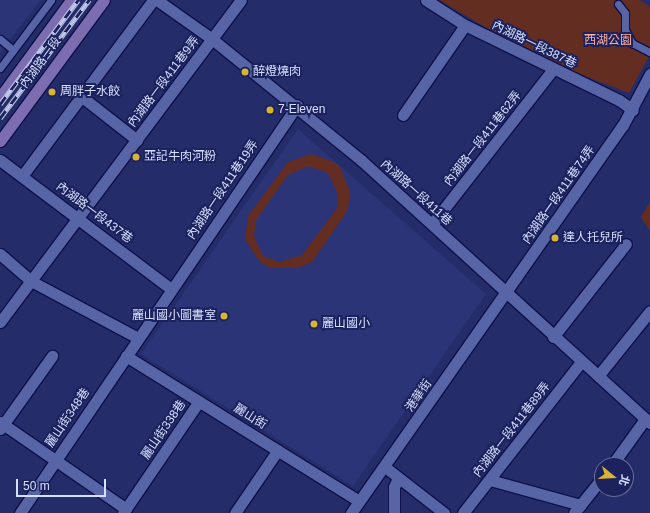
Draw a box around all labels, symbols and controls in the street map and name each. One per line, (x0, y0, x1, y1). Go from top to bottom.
street label: 內湖路一段387巷 (489, 18, 579, 72)
street label: 內湖路一段 (18, 34, 64, 92)
street label: 內湖路一段411巷9弄 (125, 34, 203, 130)
park label: 西湖公園 (584, 34, 632, 48)
place label: 醉燈燒肉 (253, 65, 301, 79)
marker: 醉燈燒肉 (240, 67, 250, 77)
place label: 周胖子水餃 (60, 85, 120, 99)
marker: 周胖子水餃 (47, 87, 57, 97)
street label: 內湖路一段411巷62弄 (441, 89, 525, 189)
place label: 7-Eleven (278, 103, 325, 117)
marker: 7-Eleven (265, 105, 275, 115)
street label: 內湖路一段411巷19弄 (184, 138, 262, 242)
street label: 內湖路一段411巷74弄 (520, 143, 598, 247)
place label: 亞記牛肉河粉 (144, 150, 216, 164)
marker: 亞記牛肉河粉 (131, 152, 141, 162)
street label: 內湖路一段411巷 (377, 157, 455, 229)
street label: 內湖路一段437巷 (53, 180, 135, 246)
place label: 達人托兒所 (563, 231, 623, 245)
marker: 達人托兒所 (550, 233, 560, 243)
place label: 麗山國小圖書室 (132, 309, 216, 323)
marker: 麗山國小圖書室 (219, 311, 229, 321)
place label: 麗山國小 (322, 317, 370, 331)
marker: 麗山國小 (309, 319, 319, 329)
street label: 港華街 (403, 377, 435, 415)
street label: 內湖路一段411巷89弄 (470, 380, 554, 480)
street label: 麗山街348巷 (43, 386, 93, 450)
street label: 麗山街338巷 (139, 398, 189, 462)
street label: 麗山街 (231, 401, 269, 433)
north arrow (594, 457, 634, 497)
scale bar (18, 471, 108, 497)
text: 北 (617, 473, 632, 487)
text: 50 m (23, 479, 50, 493)

